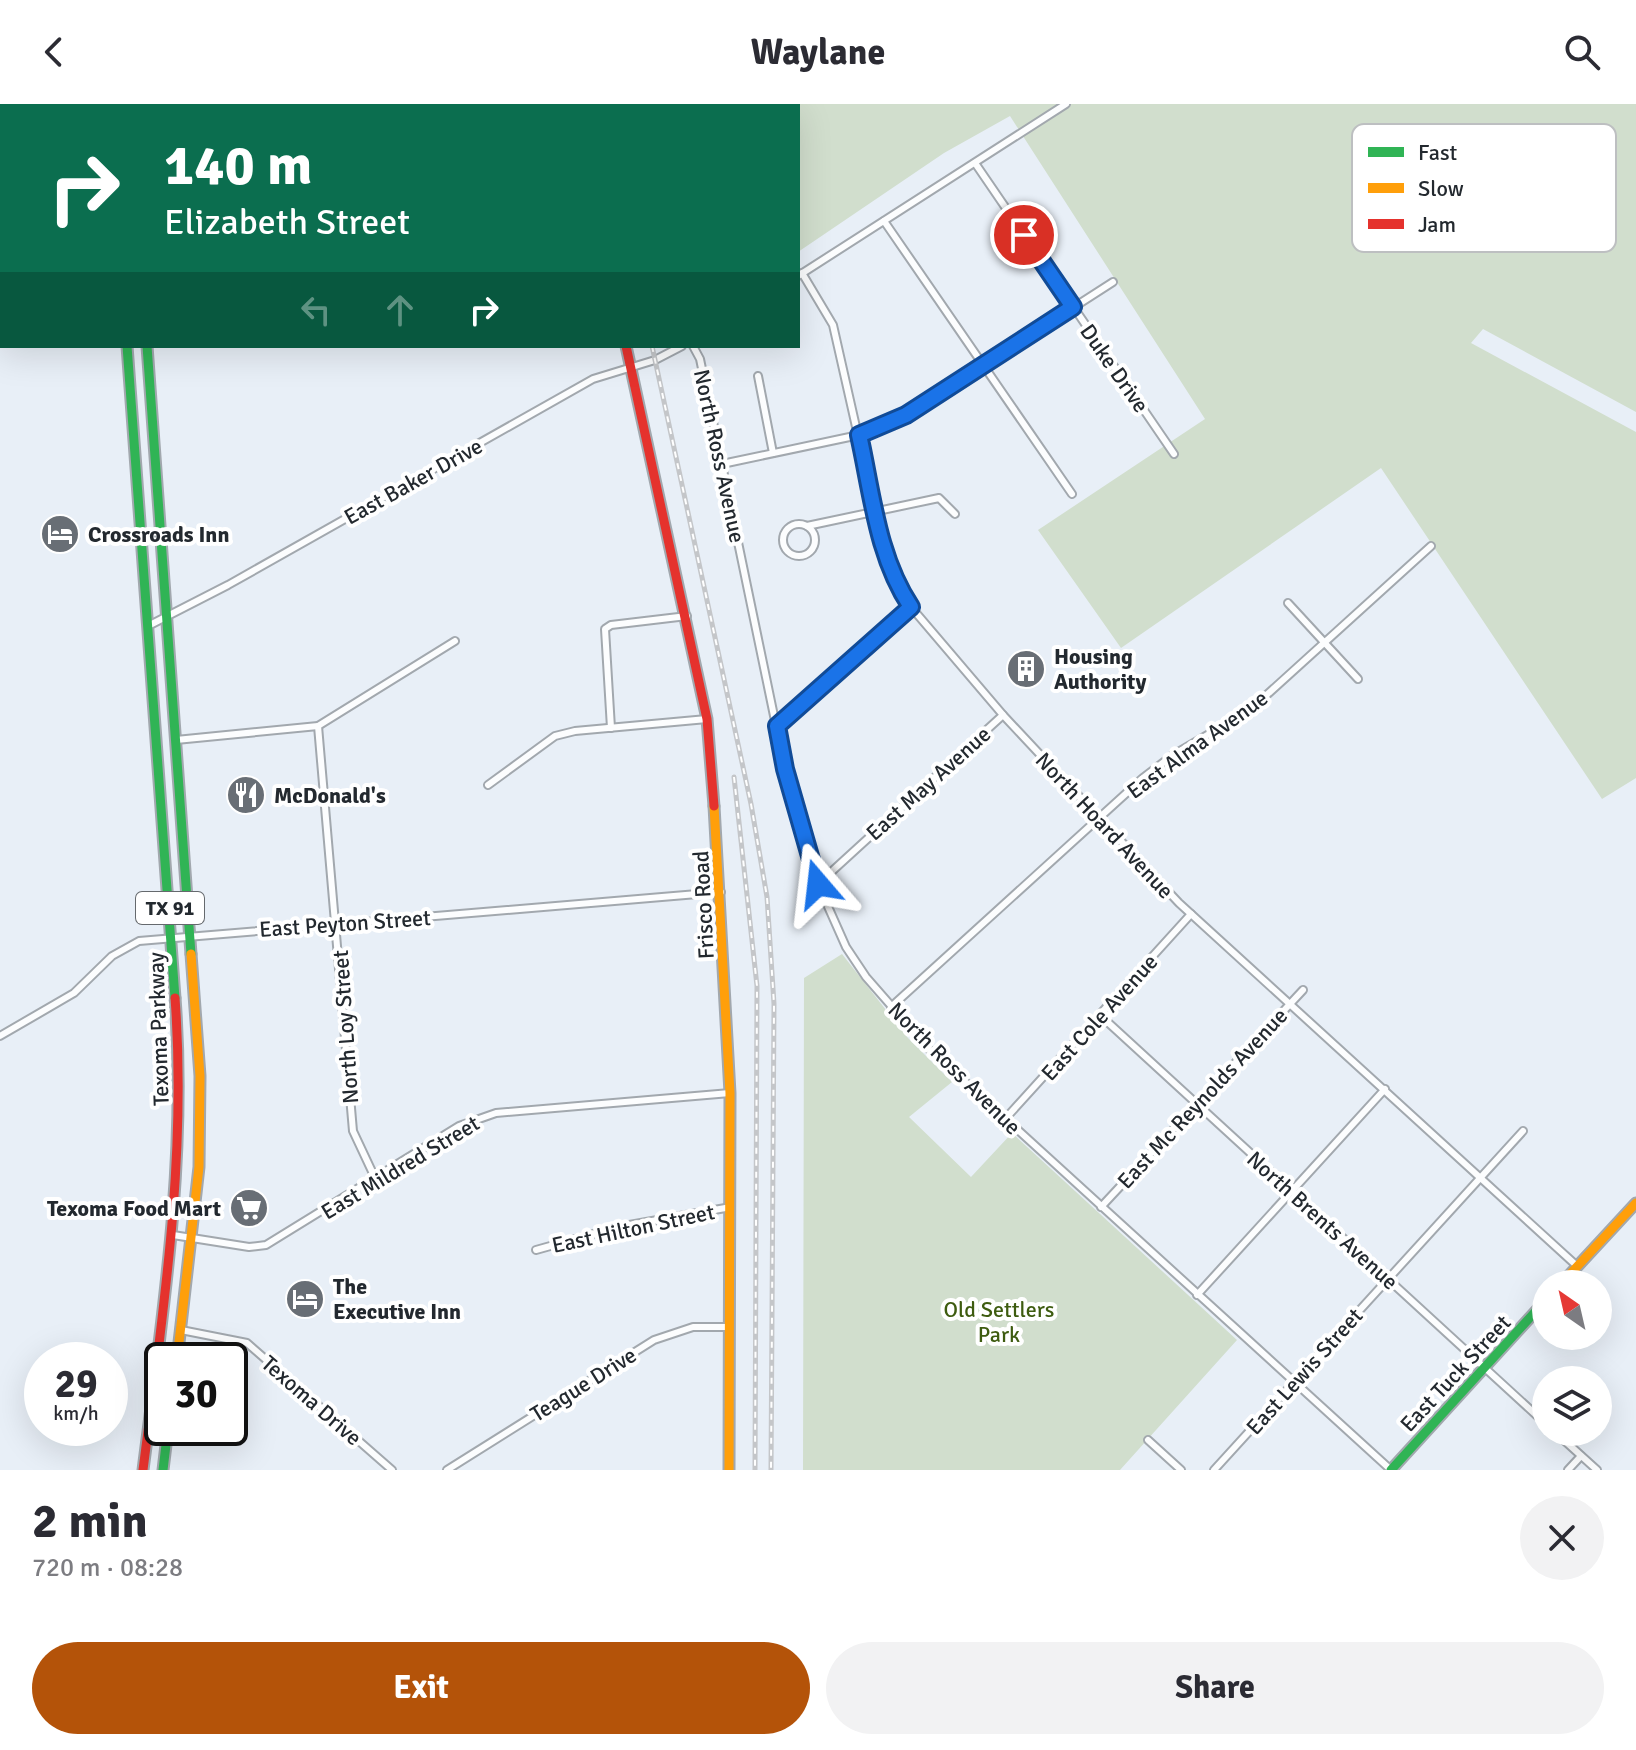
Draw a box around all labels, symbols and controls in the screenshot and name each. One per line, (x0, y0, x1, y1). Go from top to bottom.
icon: back (32, 30, 76, 74)
text: Waylane (751, 30, 885, 75)
icon: search (1560, 30, 1604, 74)
legend (1352, 124, 1616, 252)
text: 140 m (164, 131, 312, 200)
icon: right (32, 136, 136, 240)
text: Fast (1418, 139, 1458, 166)
text: Slow (1418, 175, 1464, 202)
text: Elizabeth Street (164, 200, 410, 245)
pin (990, 201, 1058, 269)
text: Jam (1418, 211, 1456, 238)
icon: arrive (1002, 213, 1046, 257)
icon: left (294, 288, 338, 332)
icon: ahead (378, 288, 422, 332)
icon: right (462, 288, 506, 332)
street label: Duke Drive (1074, 319, 1155, 418)
street label: North Ross Avenue (688, 367, 751, 545)
street label: East Baker Drive (339, 432, 487, 531)
hotel icon: Crossroads Inn (39, 513, 81, 555)
place label: Crossroads Inn (88, 521, 229, 548)
place label: Housing Authority (1054, 643, 1147, 695)
building icon: Housing Authority (1005, 648, 1047, 690)
street label: East Alma Avenue (1122, 684, 1273, 805)
street label: East May Avenue (861, 720, 996, 846)
street label: North Hoard Avenue (1030, 747, 1179, 904)
restaurant icon: McDonald's (225, 774, 267, 816)
place label: McDonald's (274, 782, 386, 809)
position arrow (776, 842, 860, 926)
street label: Frisco Road (687, 850, 720, 960)
road number: TX 91 (136, 892, 204, 924)
street label: East Peyton Street (258, 904, 432, 943)
street label: East Cole Avenue (1035, 948, 1163, 1086)
street label: North Loy Street (327, 949, 364, 1105)
street label: Texoma Parkway (142, 951, 175, 1106)
street label: North Ross Avenue (883, 996, 1027, 1140)
street label: East Mc Reynolds Avenue (1112, 1002, 1293, 1194)
street label: East Mildred Street (316, 1109, 485, 1225)
street label: North Brents Avenue (1242, 1145, 1404, 1295)
supermarket icon: Texoma Food Mart (228, 1187, 270, 1229)
place label: Texoma Food Mart (47, 1195, 221, 1222)
street label: East Hilton Street (549, 1198, 717, 1259)
north arrow (1532, 1270, 1612, 1350)
map controls (1532, 1270, 1612, 1446)
place label: The Executive Inn (333, 1273, 461, 1325)
hotel icon: The Executive Inn (284, 1278, 326, 1320)
park label: Old Settlers Park (944, 1296, 1054, 1348)
street label: East Lewis Street (1240, 1302, 1369, 1440)
street label: East Tuck Street (1394, 1309, 1517, 1437)
street label: Teague Drive (525, 1341, 641, 1428)
speed limit sign: 30 (144, 1342, 248, 1446)
street label: Texoma Drive (256, 1350, 367, 1451)
text: 29 (54, 1359, 98, 1409)
button: layers (1532, 1366, 1612, 1446)
text: km/h (53, 1401, 99, 1426)
text: 2 min (32, 1492, 148, 1551)
button: close (1520, 1496, 1604, 1580)
text: 720 m · 08:28 (32, 1552, 183, 1584)
button: Exit (32, 1642, 810, 1734)
button: Share (826, 1642, 1604, 1734)

